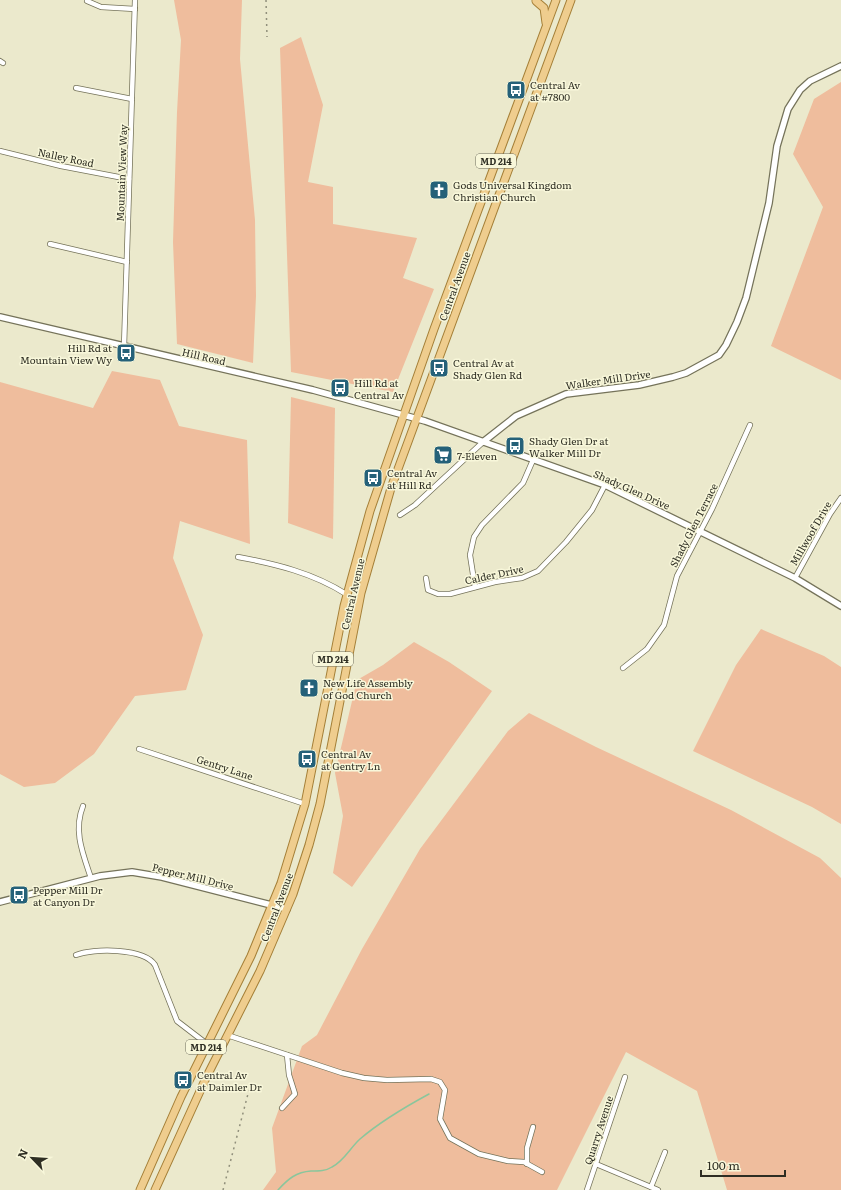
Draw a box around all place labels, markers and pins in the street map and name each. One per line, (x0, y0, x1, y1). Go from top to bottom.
place label: Central Av at #7800 (530, 77, 580, 104)
bus stop icon: Central Av at #7800 (505, 79, 527, 101)
place label: Gods Universal Kingdom Christian Church (453, 177, 572, 204)
church icon: Gods Universal Kingdom Christian Church (428, 179, 450, 201)
place label: Hill Rd at Mountain View Wy (20, 340, 112, 367)
bus stop icon: Hill Rd at Mountain View Wy (115, 342, 137, 364)
place label: Central Av at Shady Glen Rd (453, 355, 522, 382)
bus stop icon: Central Av at Shady Glen Rd (428, 357, 450, 379)
place label: Hill Rd at Central Av (354, 375, 404, 402)
bus stop icon: Hill Rd at Central Av (329, 377, 351, 399)
place label: Shady Glen Dr at Walker Mill Dr (529, 433, 608, 460)
bus stop icon: Shady Glen Dr at Walker Mill Dr (504, 435, 526, 457)
supermarket icon: 7-Eleven (432, 444, 454, 466)
place label: 7-Eleven (457, 448, 497, 463)
place label: Central Av at Hill Rd (387, 465, 437, 492)
bus stop icon: Central Av at Hill Rd (362, 467, 384, 489)
place label: New Life Assembly of God Church (323, 675, 413, 702)
church icon: New Life Assembly of God Church (298, 677, 320, 699)
place label: Central Av at Gentry Ln (321, 746, 381, 773)
bus stop icon: Central Av at Gentry Ln (296, 748, 318, 770)
place label: Pepper Mill Dr at Canyon Dr (33, 882, 103, 909)
bus stop icon: Pepper Mill Dr at Canyon Dr (8, 884, 30, 906)
place label: Central Av at Daimler Dr (197, 1067, 262, 1094)
bus stop icon: Central Av at Daimler Dr (172, 1069, 194, 1091)

